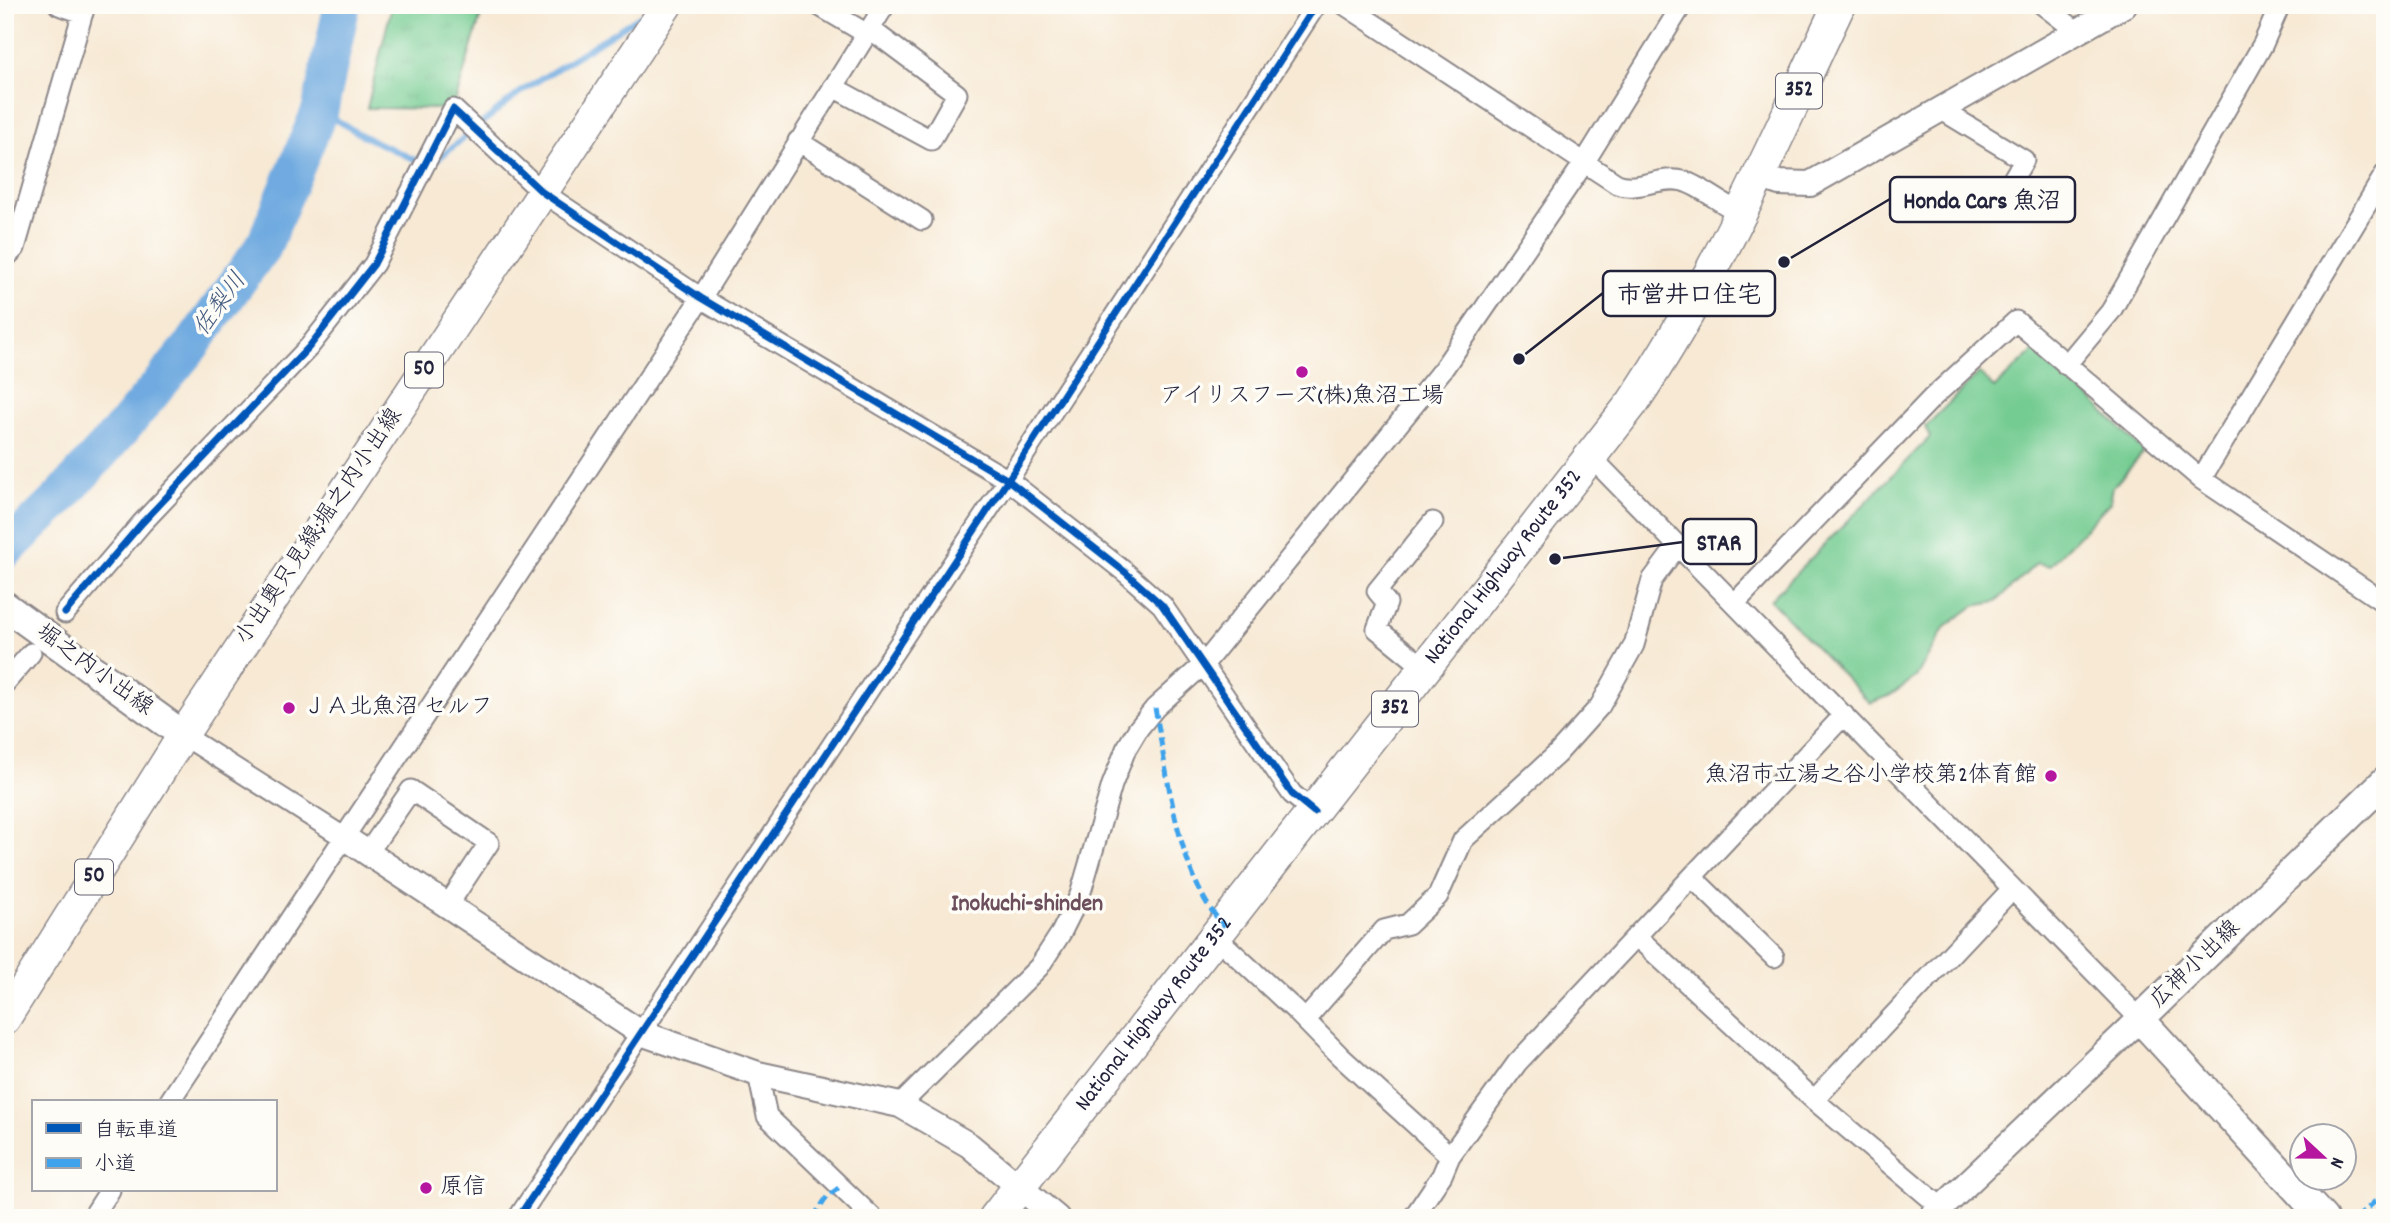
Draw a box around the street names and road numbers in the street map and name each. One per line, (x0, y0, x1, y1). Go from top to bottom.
road number: 352 (1776, 74, 1822, 108)
road number: 50 (405, 352, 443, 388)
street label: 小出奥只見線;堀之内小出線 (228, 402, 412, 652)
street label: National Highway Route 352 (1417, 462, 1591, 672)
street label: 堀之内小出線 (28, 617, 160, 725)
road number: 352 (1372, 692, 1418, 726)
road number: 50 (75, 860, 113, 894)
street label: National Highway Route 352 (1067, 909, 1242, 1119)
street label: 広神小出線 (2143, 913, 2249, 1017)

